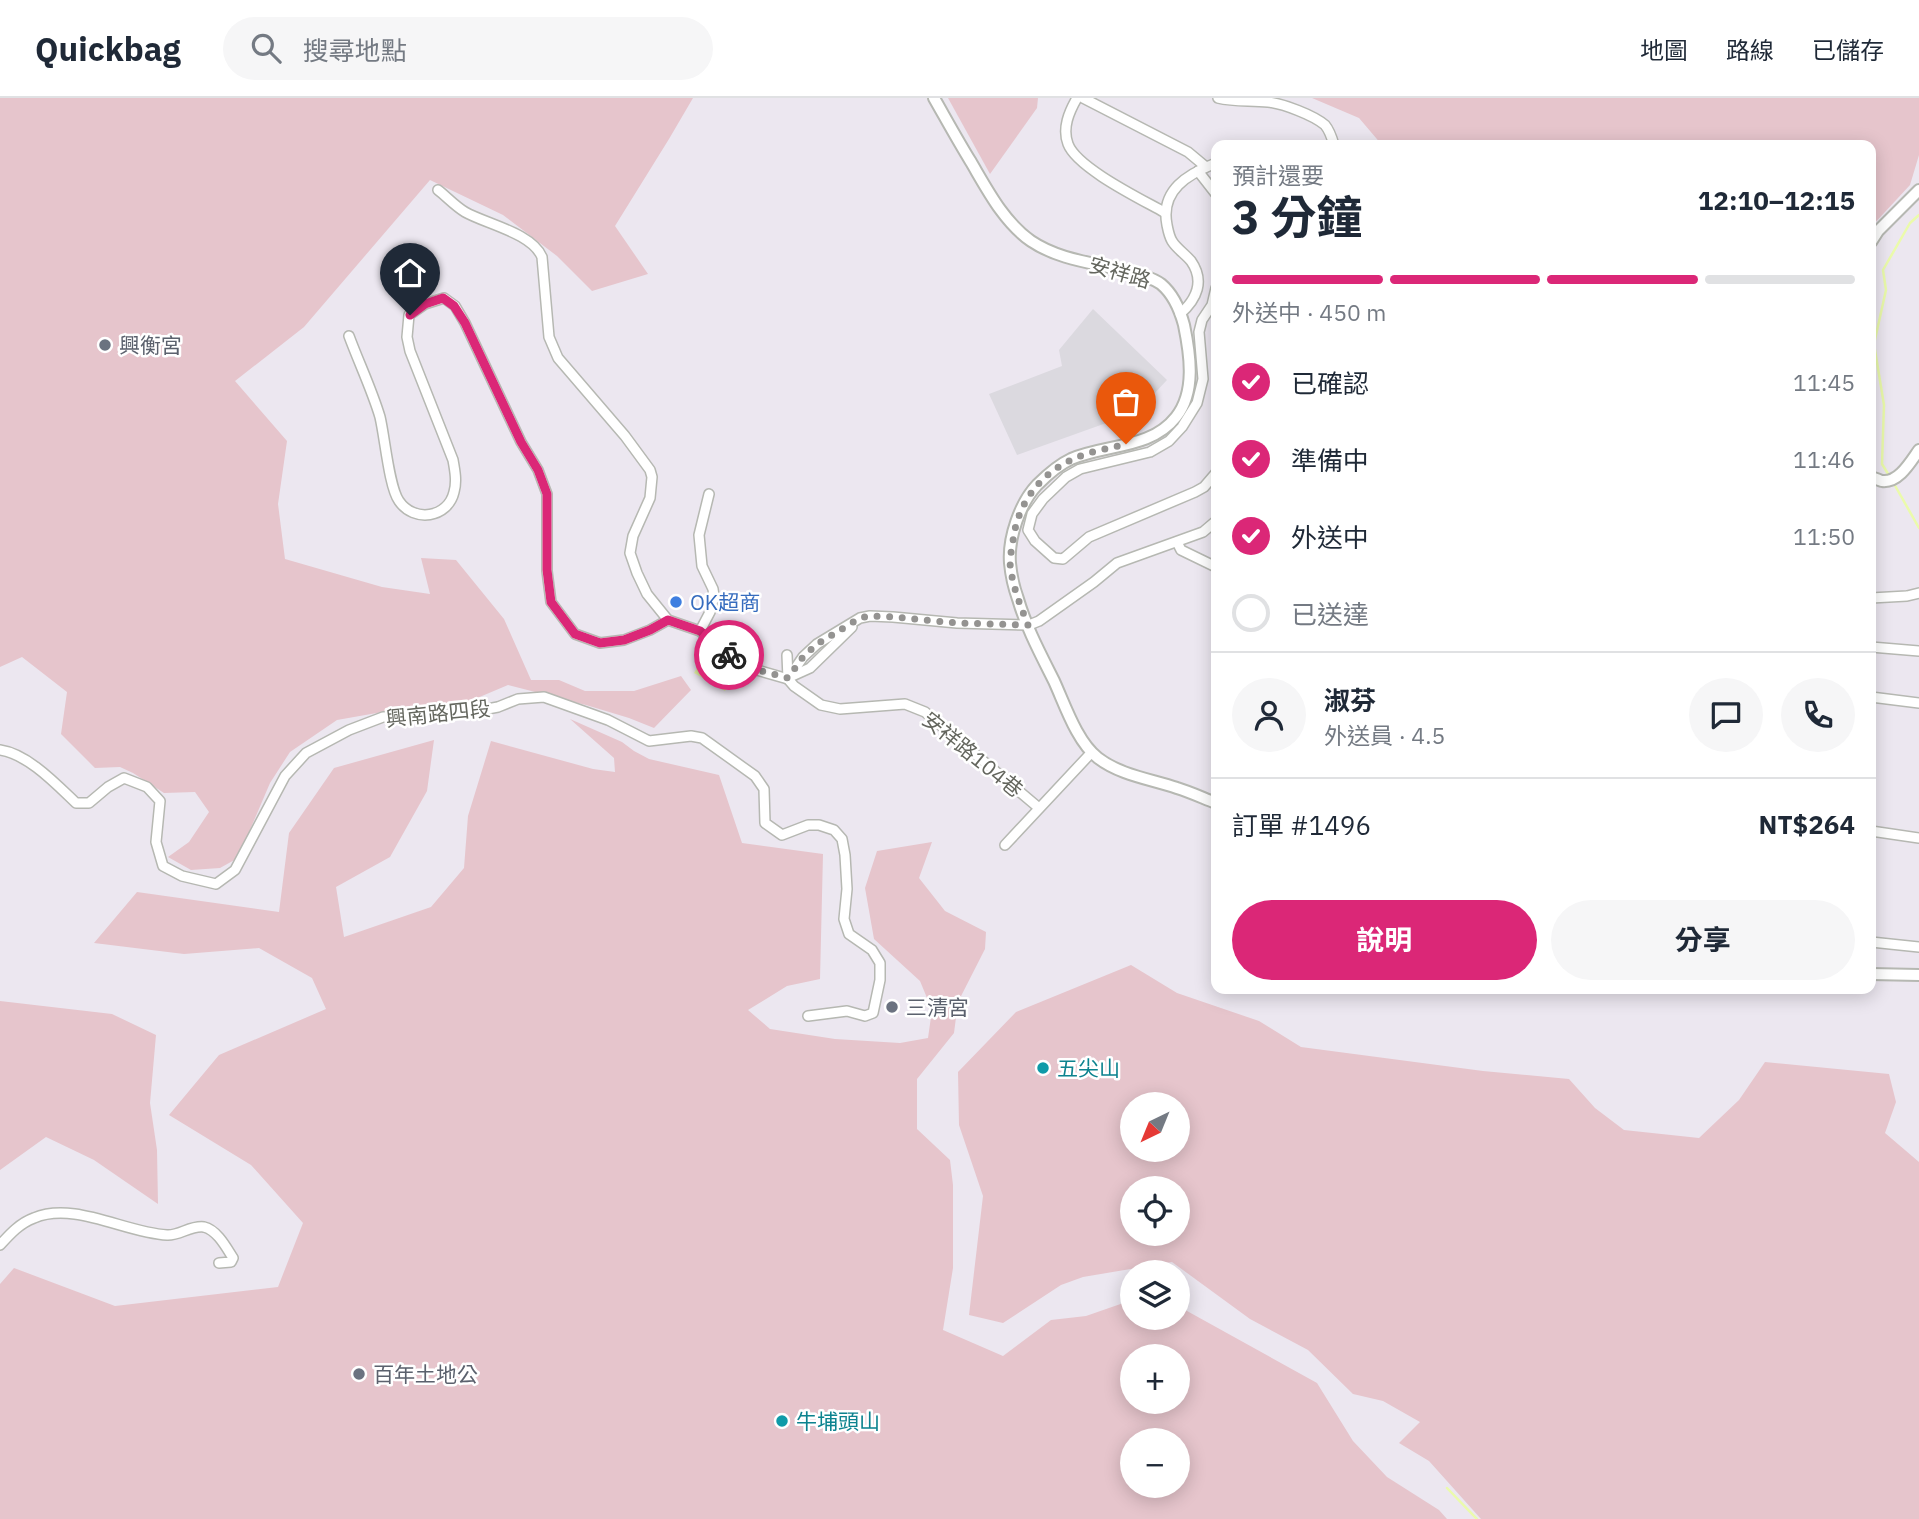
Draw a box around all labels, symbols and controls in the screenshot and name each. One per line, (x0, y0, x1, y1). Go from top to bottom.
search box (223, 17, 713, 80)
text: Quickbag (35, 27, 181, 70)
icon: search (247, 29, 285, 67)
text: 搜尋地點 (303, 33, 407, 67)
text: 地圖 (1640, 34, 1688, 66)
text: 路線 (1726, 34, 1774, 66)
text: 已儲存 (1812, 34, 1884, 66)
text: 預計還要 (1232, 160, 1324, 190)
text: 12:10–12:15 (1698, 183, 1855, 217)
text: 3 分鐘 (1232, 187, 1362, 247)
pin (380, 243, 440, 315)
street label: 安祥路 (1086, 250, 1154, 294)
icon: home (391, 254, 429, 292)
text: 外送中 · 450 m (1232, 297, 1386, 327)
place label: 興衡宮 (119, 331, 182, 359)
marker: 興衡宮 (97, 337, 113, 353)
icon: check (1232, 363, 1270, 401)
text: 已確認 (1291, 366, 1369, 400)
text: 11:45 (1793, 367, 1855, 397)
pin (1096, 372, 1156, 444)
icon: bag (1107, 383, 1145, 421)
icon: check (1232, 440, 1270, 478)
text: 準備中 (1291, 443, 1369, 477)
text: 11:46 (1793, 444, 1855, 474)
icon: check (1232, 517, 1270, 555)
text: 外送中 (1291, 520, 1369, 554)
text: 11:50 (1793, 521, 1855, 551)
place label: OK超商 (690, 588, 760, 616)
marker: OK超商 (668, 594, 684, 610)
text: 已送達 (1291, 597, 1369, 631)
courier (694, 620, 764, 690)
icon: bike (710, 636, 748, 674)
button: person (1232, 678, 1306, 752)
button: chat (1689, 678, 1763, 752)
button: phone (1781, 678, 1855, 752)
text: 淑芬 (1324, 683, 1376, 717)
street label: 興南路四段 (384, 694, 492, 732)
street label: 安祥路104巷 (917, 705, 1029, 803)
text: 外送員 · 4.5 (1324, 720, 1445, 750)
text: NT$264 (1759, 807, 1855, 841)
text: 訂單 #1496 (1232, 808, 1371, 842)
button: 說明 (1232, 900, 1537, 980)
button: 分享 (1551, 900, 1855, 980)
place label: 三清宮 (906, 993, 969, 1021)
marker: 三清宮 (884, 999, 900, 1015)
place label: 五尖山 (1057, 1054, 1120, 1082)
marker: 五尖山 (1035, 1060, 1051, 1076)
north arrow (1120, 1092, 1190, 1162)
map controls (1120, 1092, 1190, 1498)
button: locate (1120, 1176, 1190, 1246)
button: layers (1120, 1260, 1190, 1330)
button: + (1120, 1344, 1190, 1414)
place label: 百年土地公 (373, 1360, 478, 1388)
marker: 百年土地公 (351, 1366, 367, 1382)
place label: 牛埔頭山 (796, 1407, 880, 1435)
marker: 牛埔頭山 (774, 1413, 790, 1429)
button: − (1120, 1428, 1190, 1498)

